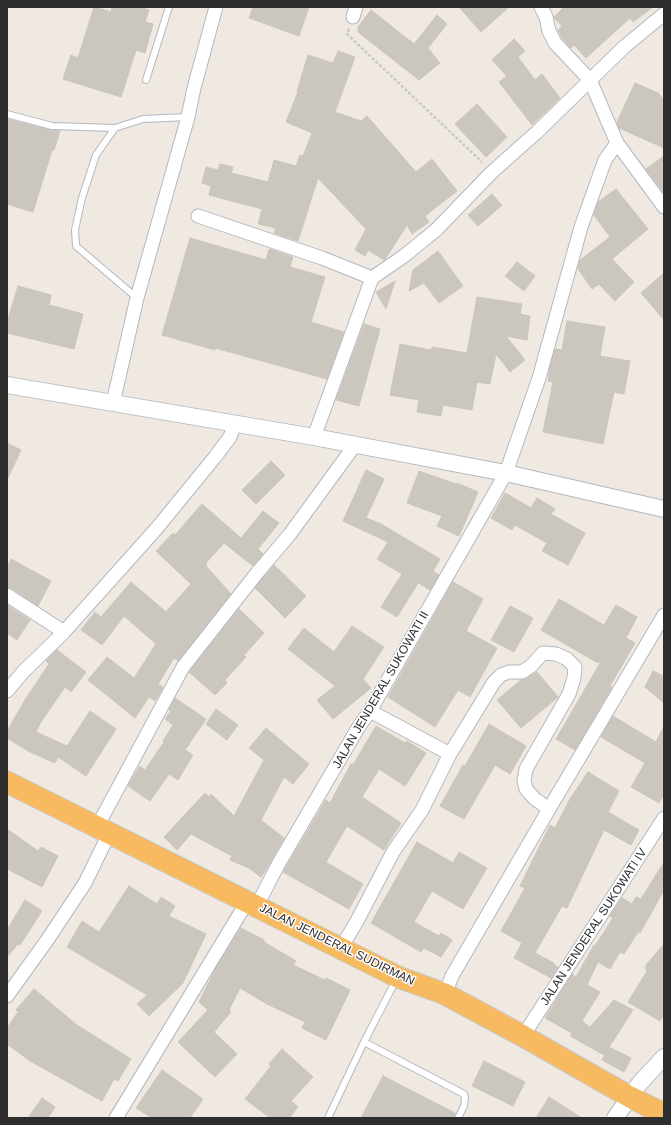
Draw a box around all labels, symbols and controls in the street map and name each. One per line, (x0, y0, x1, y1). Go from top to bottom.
street label: JALAN JENDERAL SUKOWATI II (330, 609, 432, 771)
street label: JALAN JENDERAL SUKOWATI IV (538, 846, 650, 1008)
street label: JALAN JENDERAL SUDIRMAN (257, 901, 417, 989)

